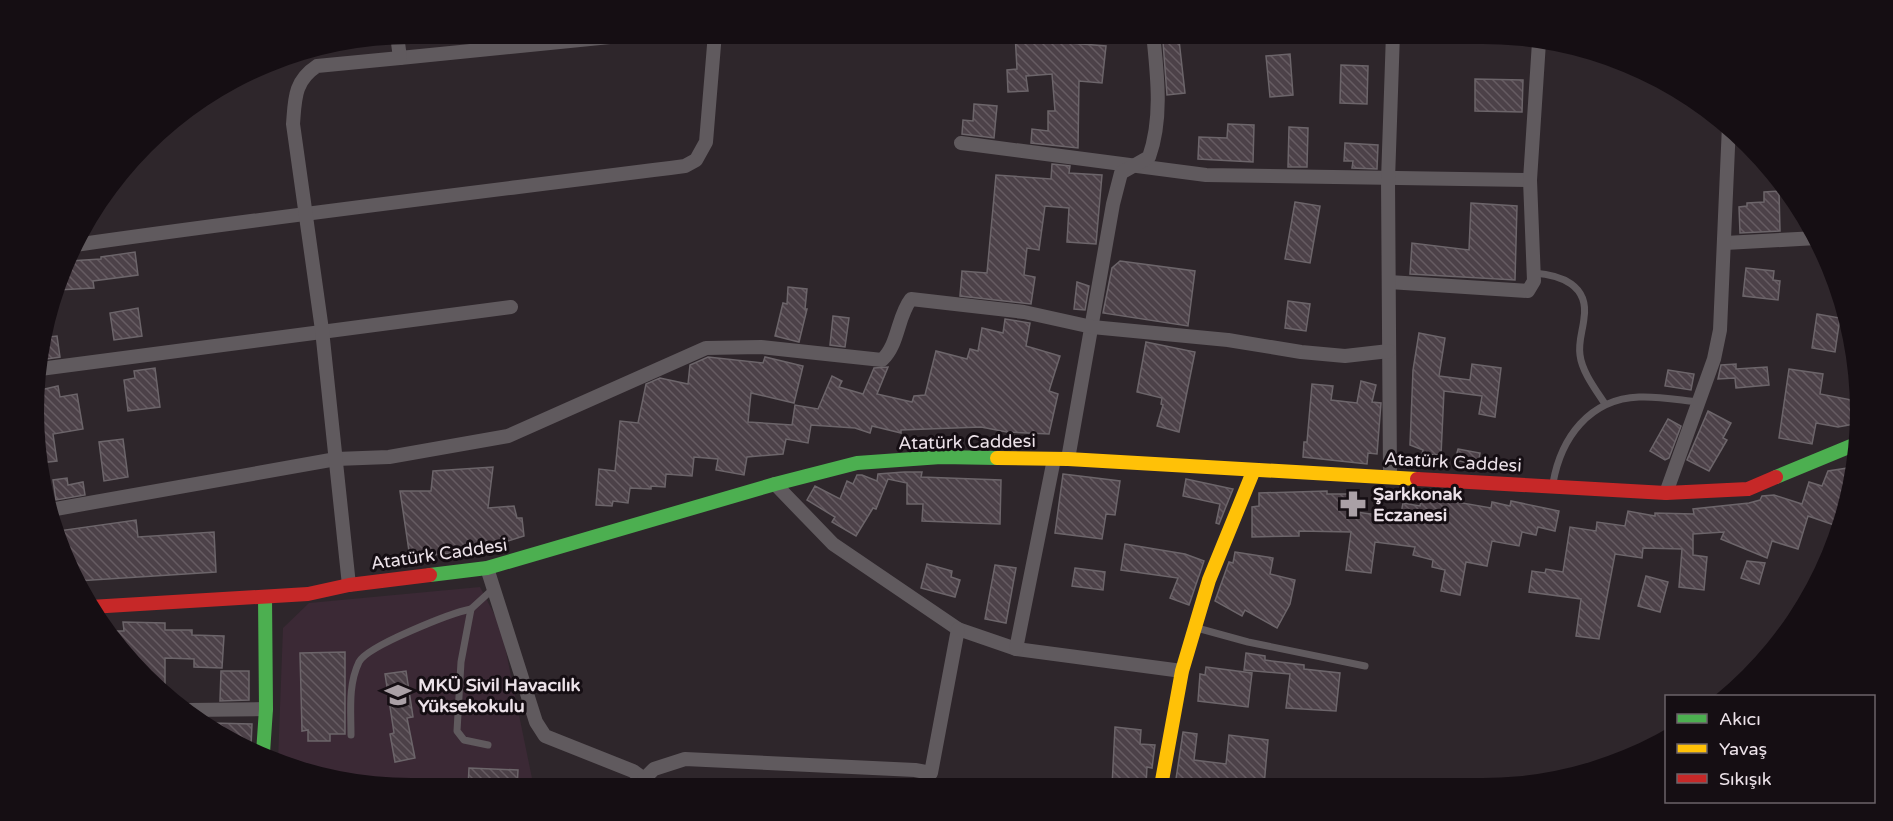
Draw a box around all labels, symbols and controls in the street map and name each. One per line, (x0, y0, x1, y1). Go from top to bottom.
street label: Atatürk Caddesi (898, 430, 1036, 454)
street label: Atatürk Caddesi (1384, 447, 1522, 477)
place label: Şarkkonak Eczanesi (1373, 483, 1463, 526)
pharmacy icon: Şarkkonak Eczanesi (1338, 489, 1368, 519)
street label: Atatürk Caddesi (369, 534, 509, 574)
place label: MKÜ Sivil Havacılık Yüksekokulu (418, 674, 580, 717)
school or university icon: MKÜ Sivil Havacılık Yüksekokulu (383, 680, 413, 710)
legend (1665, 695, 1875, 803)
text: Akıcı (1719, 708, 1761, 730)
text: Yavaş (1719, 738, 1767, 760)
text: Sıkışık (1719, 768, 1772, 790)

